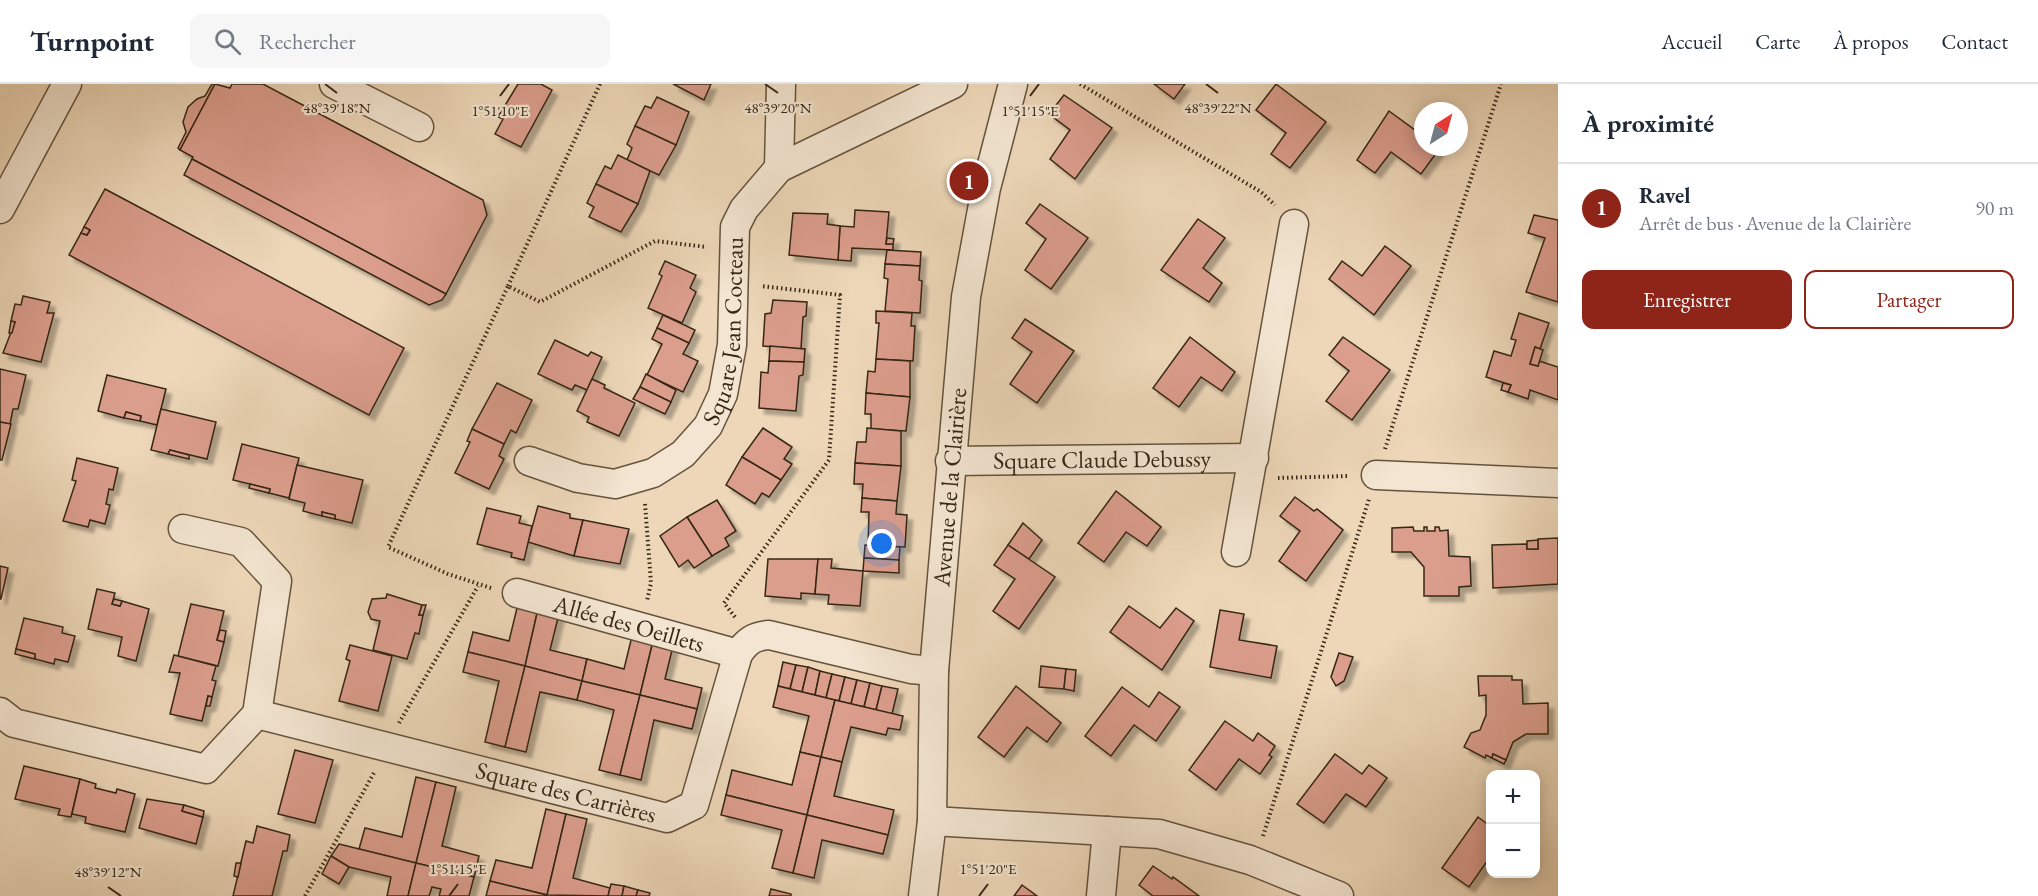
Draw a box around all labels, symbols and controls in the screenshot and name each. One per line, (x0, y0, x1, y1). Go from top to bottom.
search box (190, 14, 610, 68)
text: Turnpoint (30, 23, 154, 59)
icon: search (211, 25, 244, 58)
text: Rechercher (259, 27, 356, 56)
text: Accueil (1662, 28, 1722, 55)
text: Carte (1755, 28, 1800, 55)
text: À propos (1833, 28, 1908, 55)
text: Contact (1941, 28, 2008, 55)
text: 48°39'18"N (303, 98, 371, 117)
text: 48°39'20"N (744, 98, 812, 117)
text: 48°39'22"N (1184, 98, 1252, 117)
text: 1°51'10"E (472, 101, 529, 120)
text: 1°51'15"E (1002, 101, 1059, 120)
north arrow (1414, 102, 1468, 156)
text: À proximité (1582, 106, 1714, 140)
pin: 1 (950, 158, 988, 204)
text: Ravel (1639, 181, 1691, 210)
text: 1 (1596, 195, 1607, 221)
text: 90 m (1975, 195, 2014, 221)
text: Arrêt de bus · Avenue de la Clairière (1639, 210, 1911, 236)
street label: Square Jean Cocteau (695, 236, 750, 430)
button: Enregistrer (1582, 270, 1792, 329)
button: Partager (1804, 270, 2014, 329)
street label: Avenue de la Clairière (925, 387, 973, 589)
street label: Square Claude Debussy (993, 442, 1212, 476)
your location (867, 529, 896, 558)
street label: Allée des Oeillets (549, 588, 708, 659)
street label: Square des Carrières (472, 754, 660, 830)
map controls (1486, 770, 1540, 878)
button: + (1486, 770, 1540, 824)
button: − (1486, 824, 1540, 878)
text: 1°51'15"E (430, 859, 487, 878)
text: 1°51'20"E (960, 859, 1017, 878)
text: 48°39'12"N (74, 862, 142, 881)

